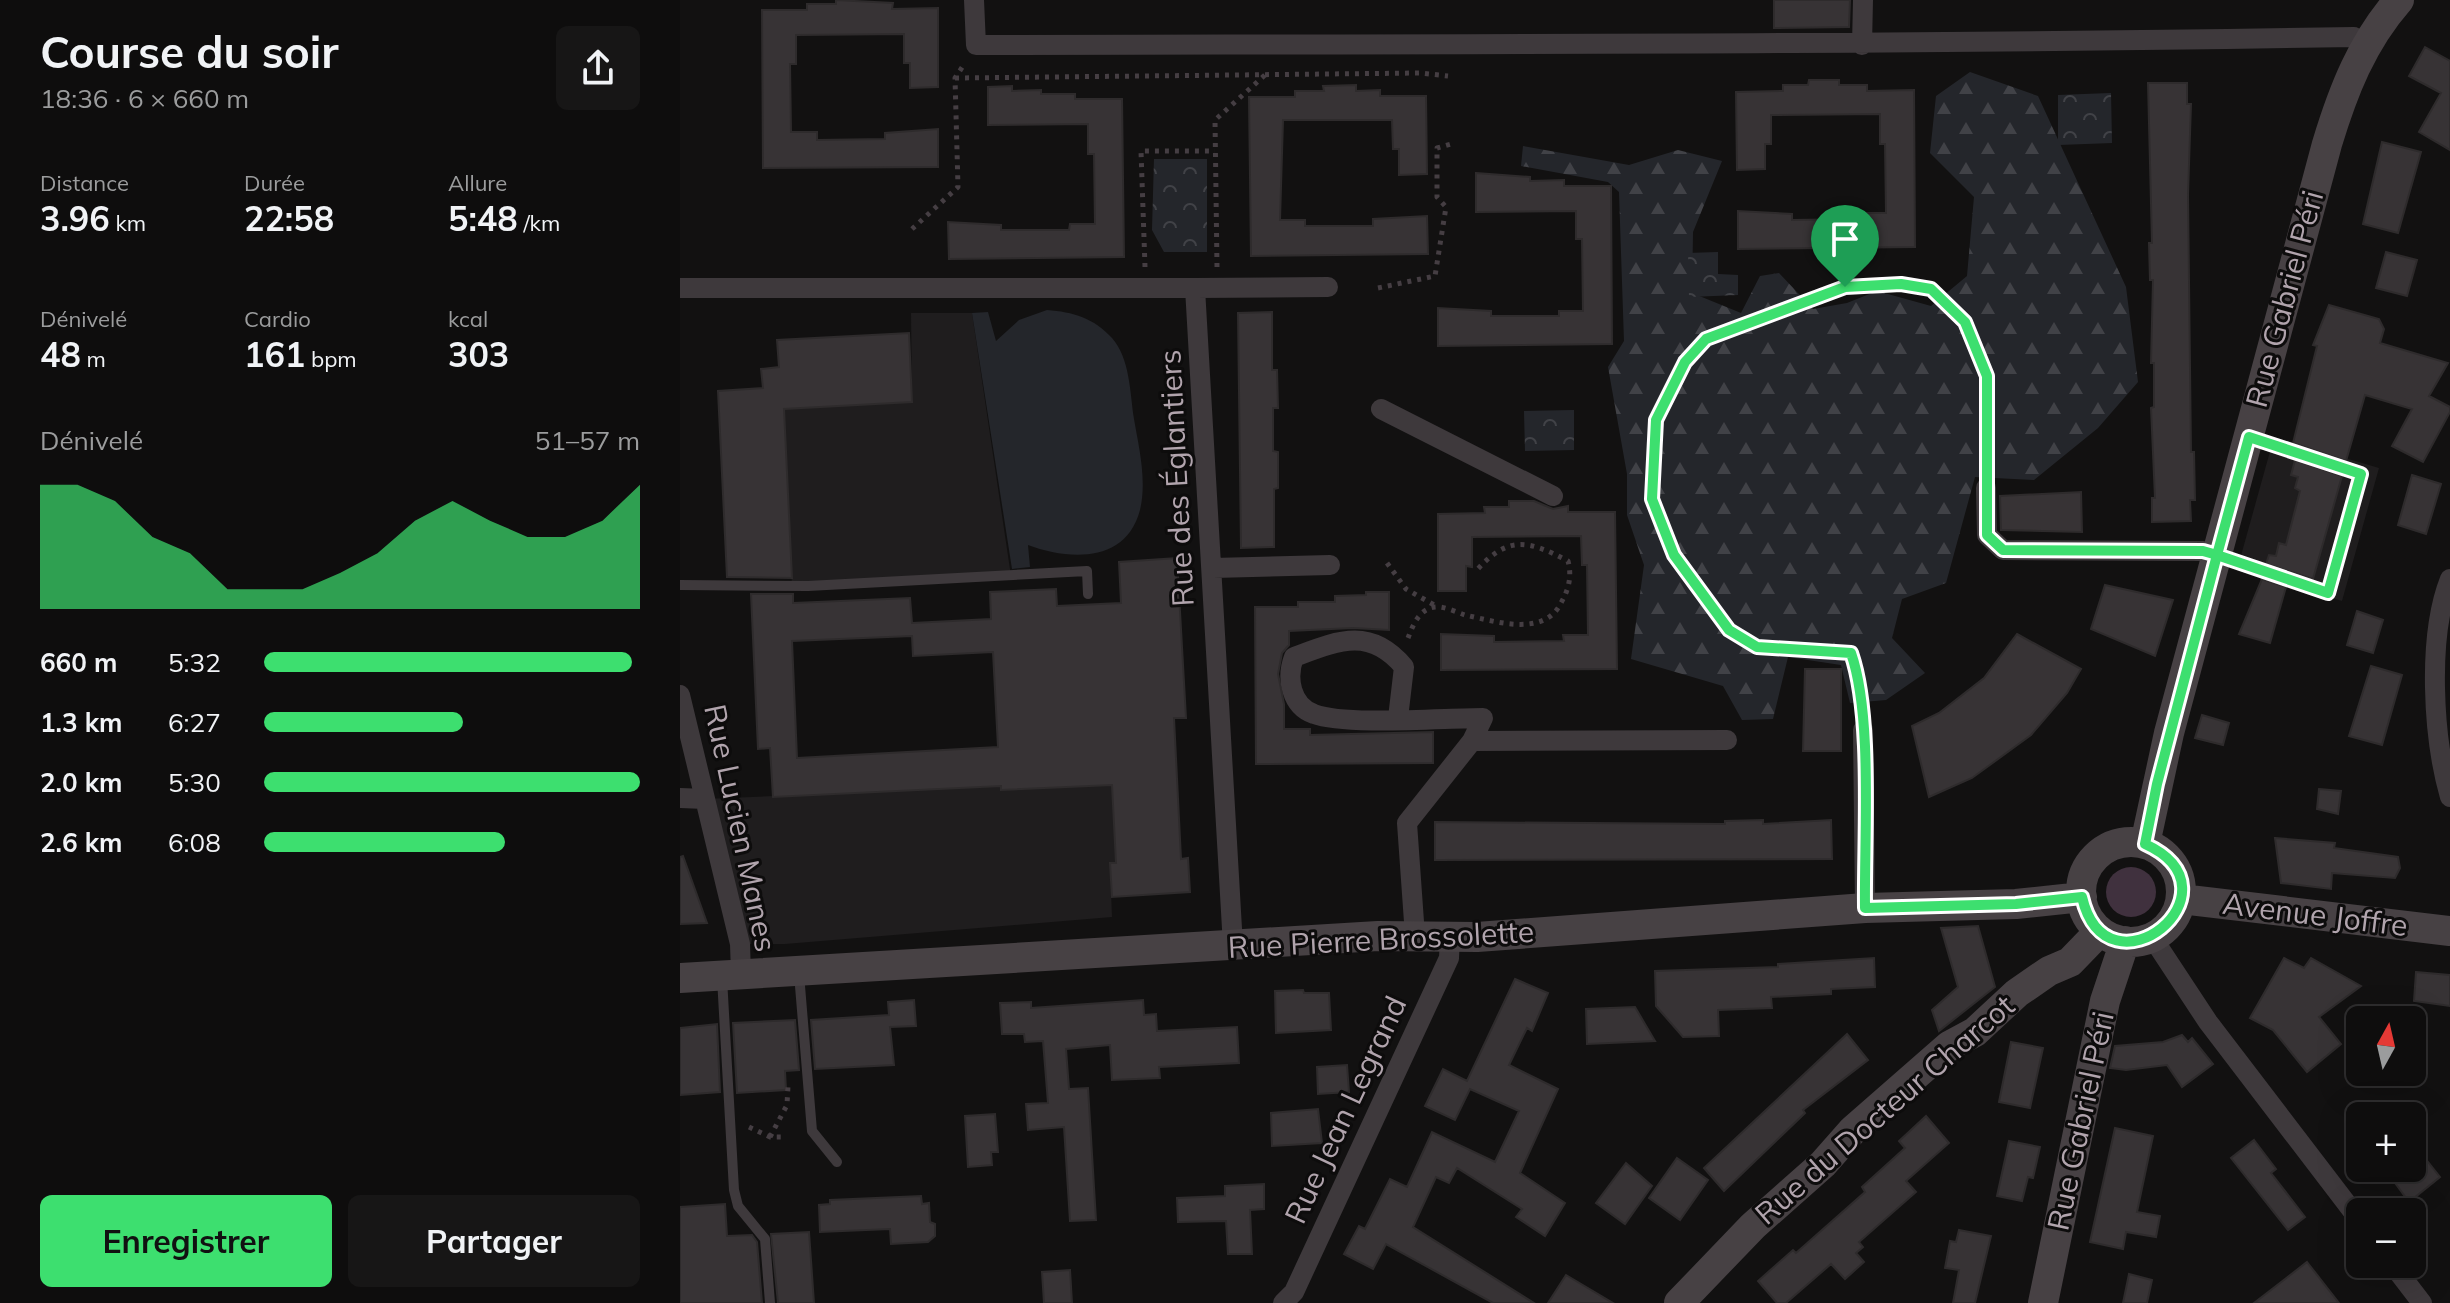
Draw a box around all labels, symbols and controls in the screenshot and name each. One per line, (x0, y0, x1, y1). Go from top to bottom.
text: Course du soir (40, 24, 339, 79)
button: share (556, 26, 640, 110)
text: 18:36 · 6 × 660 m (40, 82, 249, 115)
text: Distance (40, 169, 129, 197)
text: Durée (244, 169, 305, 197)
text: Allure (448, 169, 507, 197)
street label: Rue Gabriel Péri (2237, 186, 2331, 411)
text: 3.96 (40, 197, 110, 240)
text: 22:58 (244, 197, 334, 240)
text: 5:48 (448, 197, 518, 240)
pin (1811, 205, 1879, 287)
text: km (110, 209, 146, 237)
text: /km (518, 209, 560, 237)
icon: arrive (1823, 217, 1867, 261)
text: Dénivelé (40, 305, 127, 333)
text: Cardio (244, 305, 311, 333)
text: kcal (448, 305, 488, 333)
text: 48 (40, 333, 81, 376)
text: 161 (244, 333, 305, 376)
text: 303 (448, 333, 509, 376)
text: m (81, 345, 106, 373)
text: bpm (305, 345, 357, 373)
street label: Rue des Églantiers (1150, 349, 1202, 607)
text: Dénivelé (40, 424, 143, 457)
text: 51–57 m (535, 424, 640, 457)
text: 660 m (40, 646, 117, 679)
text: 5:32 (168, 646, 221, 679)
street label: Rue Lucien Manes (696, 701, 786, 955)
text: 1.3 km (40, 706, 123, 739)
text: 6:27 (168, 706, 221, 739)
text: 2.0 km (40, 766, 123, 799)
text: 5:30 (168, 766, 221, 799)
text: 2.6 km (40, 826, 123, 859)
text: 6:08 (168, 826, 221, 859)
street label: Avenue Joffre (2220, 884, 2410, 944)
street label: Rue Pierre Brossolette (1227, 912, 1535, 966)
street label: Rue du Docteur Charcot (1747, 986, 2022, 1232)
street label: Rue Jean Legrand (1276, 990, 1414, 1229)
north arrow (2346, 1006, 2426, 1086)
map controls (2346, 1006, 2426, 1278)
street label: Rue Gabriel Péri (2038, 1008, 2122, 1234)
button: + (2346, 1102, 2426, 1182)
button: Enregistrer (40, 1195, 332, 1287)
button: Partager (348, 1195, 640, 1287)
button: − (2346, 1198, 2426, 1278)

